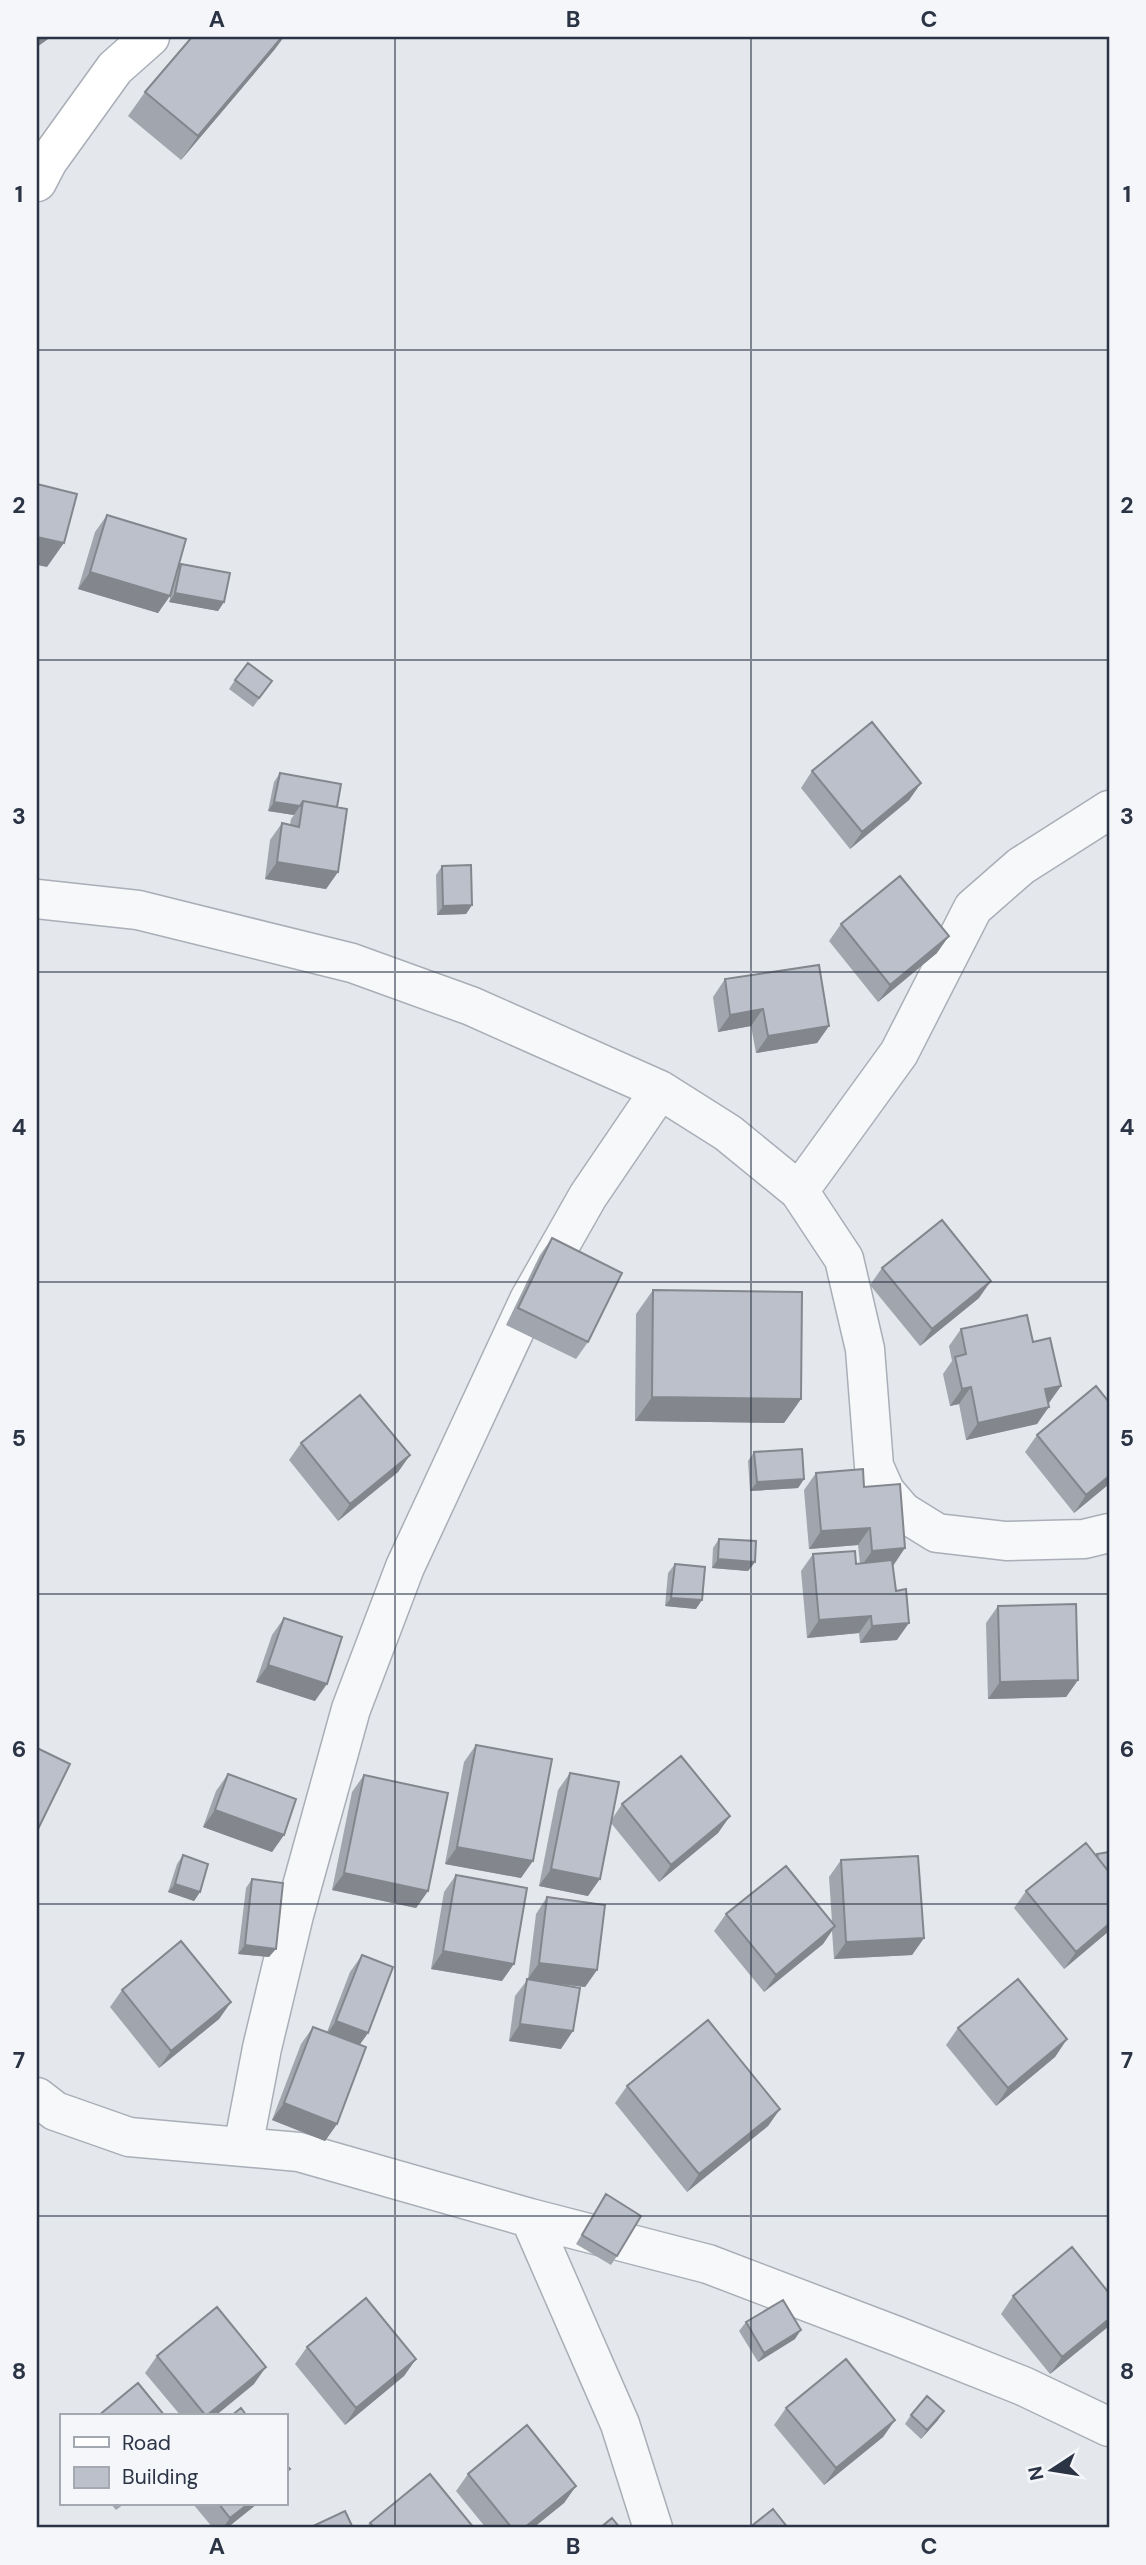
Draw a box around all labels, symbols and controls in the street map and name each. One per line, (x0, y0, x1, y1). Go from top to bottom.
text: A (209, 4, 225, 34)
text: B (566, 4, 580, 34)
text: C (921, 4, 937, 34)
text: 1 (15, 179, 23, 209)
text: 1 (1123, 179, 1131, 209)
text: 2 (12, 490, 26, 520)
text: 2 (1120, 490, 1134, 520)
text: 3 (12, 801, 26, 831)
text: 3 (1120, 801, 1134, 831)
text: 4 (12, 1112, 27, 1142)
text: 4 (1120, 1112, 1135, 1142)
text: 5 (12, 1423, 26, 1453)
text: 5 (1120, 1423, 1134, 1453)
text: 6 (12, 1734, 26, 1764)
text: 6 (1120, 1734, 1134, 1764)
text: 7 (13, 2045, 25, 2075)
text: 7 (1121, 2045, 1133, 2075)
text: 8 (12, 2356, 26, 2386)
text: 8 (1120, 2356, 1134, 2386)
legend (60, 2414, 287, 2506)
text: Road (122, 2429, 171, 2457)
north arrow (1016, 2436, 1086, 2506)
text: Building (122, 2463, 199, 2491)
text: N (1022, 2464, 1050, 2483)
text: A (209, 2531, 225, 2561)
text: B (566, 2531, 580, 2561)
text: C (921, 2531, 937, 2561)

